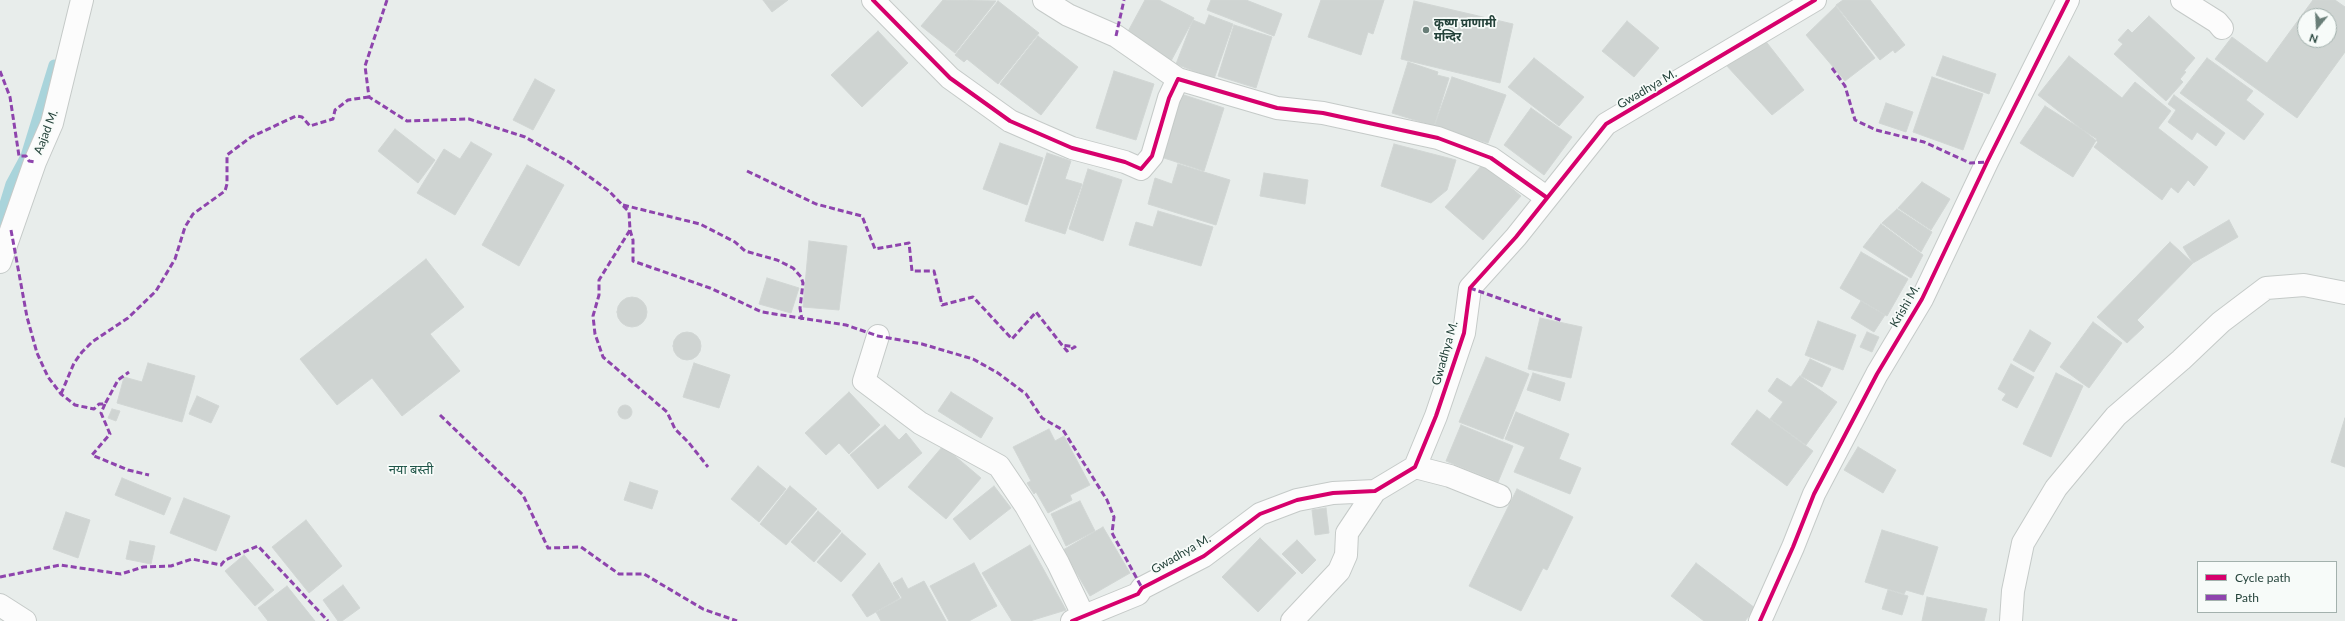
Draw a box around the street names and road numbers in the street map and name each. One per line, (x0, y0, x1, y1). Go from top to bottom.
street label: Gwadhya M. (1615, 66, 1679, 112)
street label: Aajad M. (31, 108, 61, 156)
street label: Krishi M. (1887, 282, 1923, 330)
street label: Gwadhya M. (1429, 319, 1461, 387)
street label: Gwadhya M. (1149, 531, 1213, 577)

